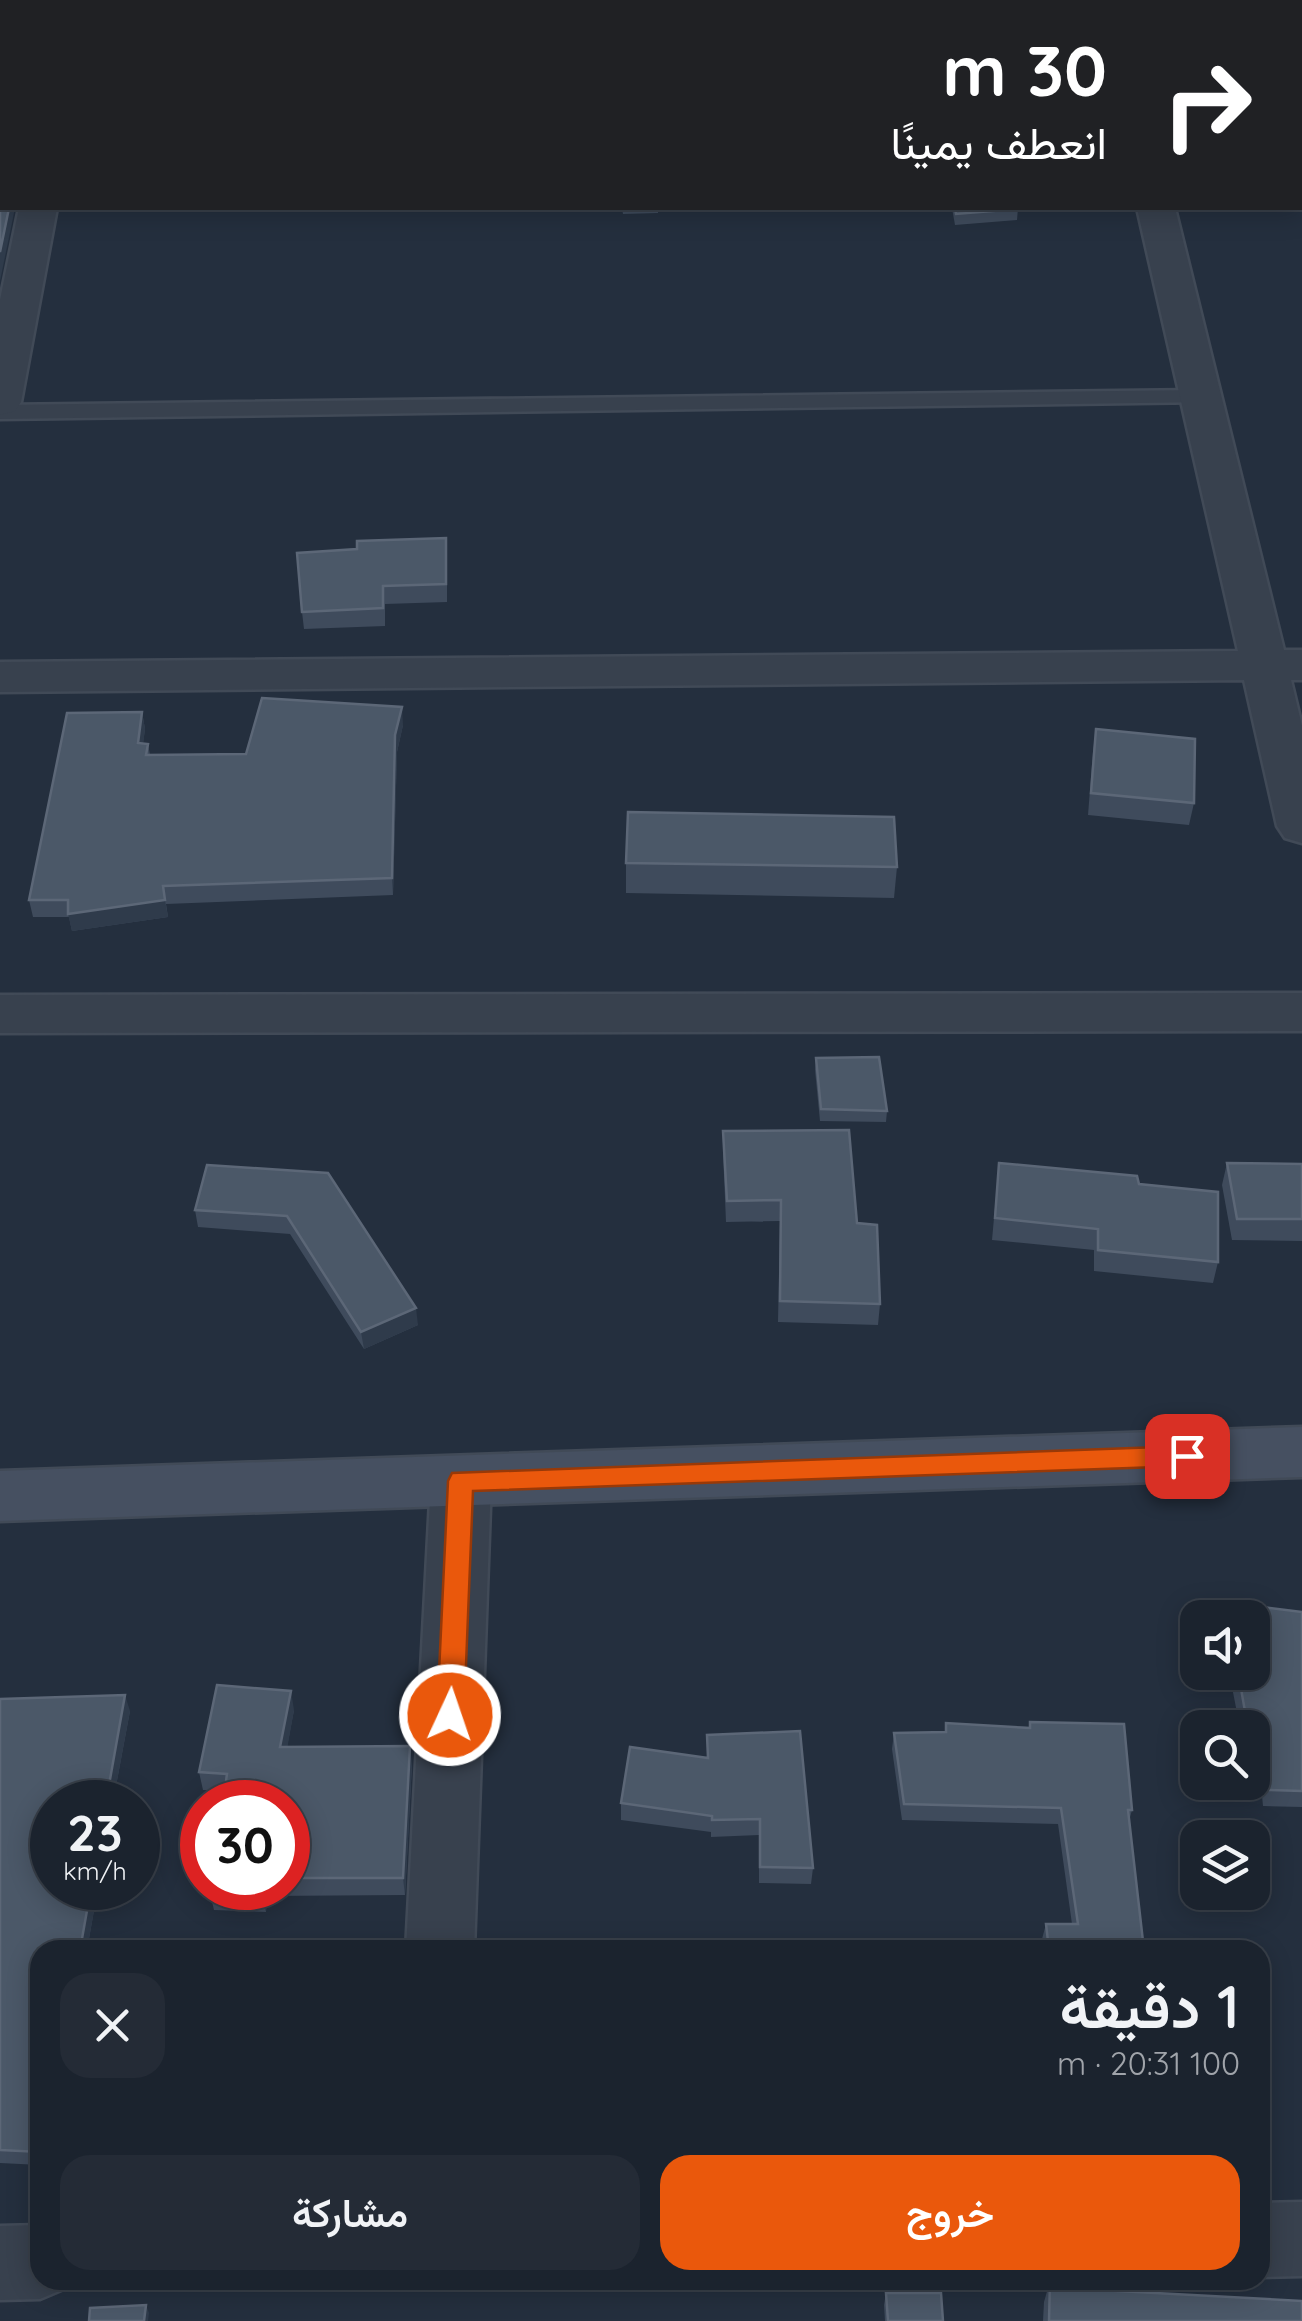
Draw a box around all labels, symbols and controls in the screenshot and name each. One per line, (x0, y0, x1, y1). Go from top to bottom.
text: 30 m (942, 26, 1107, 114)
icon: right (1142, 40, 1272, 170)
text: انعطف يمينًا (890, 114, 1107, 170)
pin (1145, 1414, 1230, 1499)
icon: arrive (1160, 1429, 1215, 1484)
map controls (1180, 1600, 1270, 1910)
button: sound (1180, 1600, 1270, 1690)
position arrow (398, 1663, 502, 1767)
button: search (1180, 1710, 1270, 1800)
speed limit sign: 30 (180, 1780, 310, 1910)
text: 23 (67, 1801, 123, 1864)
button: layers (1180, 1820, 1270, 1910)
text: km/h (63, 1855, 127, 1886)
text: 1 دقيقة (1059, 1968, 1240, 2043)
button: close (60, 1973, 165, 2078)
text: 100 m · 20:31 (1057, 2043, 1240, 2083)
button: مشاركة (60, 2155, 640, 2270)
button: خروج (660, 2155, 1240, 2270)

